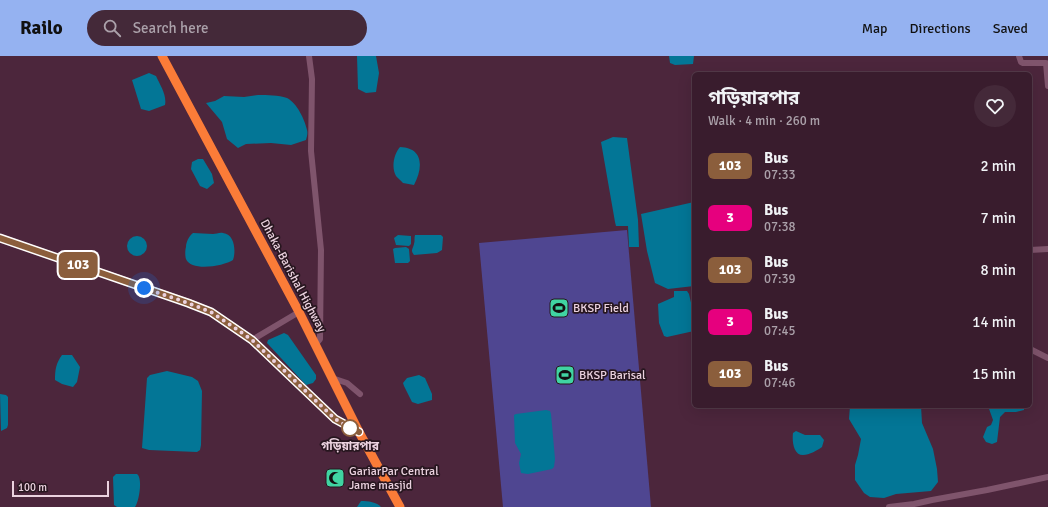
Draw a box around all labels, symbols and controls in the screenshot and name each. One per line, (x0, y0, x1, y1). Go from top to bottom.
search box (87, 10, 367, 46)
text: Railo (20, 16, 63, 40)
icon: search (101, 17, 123, 39)
text: Search here (133, 19, 208, 37)
text: Map (862, 20, 888, 37)
text: Directions (910, 20, 971, 37)
text: Saved (993, 20, 1028, 37)
button: heart (974, 85, 1016, 127)
text: গড়িয়ারপার (708, 86, 800, 110)
text: Walk · 4 min · 260 m (708, 113, 820, 129)
text: Bus (764, 149, 788, 167)
text: 103 (719, 157, 741, 174)
text: 2 min (980, 157, 1016, 175)
text: 07:33 (764, 167, 796, 183)
text: Bus (764, 201, 788, 219)
text: 3 (726, 209, 734, 226)
text: 7 min (980, 209, 1016, 227)
street label: Dhaka-Barishal Highway (257, 217, 329, 336)
text: 07:38 (764, 219, 796, 235)
line badge: 103 (55, 252, 101, 278)
text: Bus (764, 253, 788, 271)
text: 103 (67, 256, 89, 273)
text: 103 (719, 261, 741, 278)
text: 8 min (980, 261, 1016, 279)
text: 07:39 (764, 271, 796, 287)
your location (134, 278, 154, 298)
sports icon: BKSP Field (548, 297, 570, 319)
place label: BKSP Field (573, 301, 629, 316)
text: Bus (764, 305, 788, 323)
text: 3 (726, 313, 734, 330)
text: 14 min (972, 313, 1016, 331)
text: 07:45 (764, 323, 796, 339)
text: Bus (764, 357, 788, 375)
sports icon: BKSP Barisal (554, 364, 576, 386)
text: 103 (719, 365, 741, 382)
text: 15 min (972, 365, 1016, 383)
place label: BKSP Barisal (579, 368, 646, 383)
text: 07:46 (764, 375, 796, 391)
marker: গড়িয়ারপার (341, 419, 359, 437)
place label: গড়িয়ারপার (321, 438, 380, 454)
place label: GariarPar Central Jame masjid (349, 464, 439, 493)
mosque icon: GariarPar Central Jame masjid (324, 467, 346, 489)
scale bar (12, 479, 109, 498)
text: 100 m (18, 481, 47, 494)

